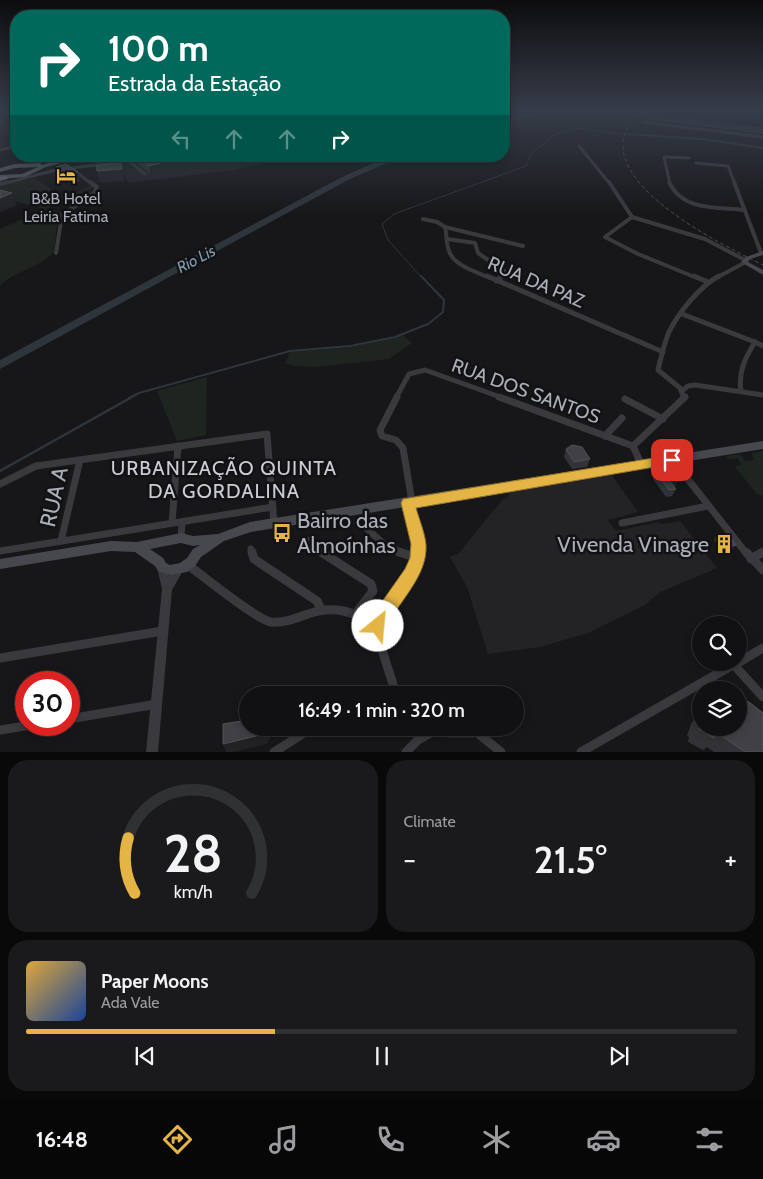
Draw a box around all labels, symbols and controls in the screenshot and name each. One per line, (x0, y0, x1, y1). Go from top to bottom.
text: 100 m (108, 27, 209, 70)
icon: right (25, 30, 90, 95)
text: Estrada da Estação (108, 70, 281, 97)
icon: left (167, 125, 195, 153)
icon: ahead (220, 125, 248, 153)
icon: ahead (273, 125, 301, 153)
icon: right (326, 125, 354, 153)
hotel icon: B&B Hotel Leiria Fatima (55, 165, 77, 187)
place label: B&B Hotel Leiria Fatima (24, 189, 109, 226)
water label: Rio Lis (173, 241, 219, 277)
street label: RUA DA PAZ (484, 251, 588, 313)
street label: RUA DOS SANTOS (449, 353, 603, 429)
pin (651, 439, 693, 481)
icon: arrive (658, 446, 686, 474)
district label: URBANIZAÇÃO QUINTA DA GORDALINA (111, 456, 337, 503)
street label: RUA A (34, 464, 74, 530)
place label: Bairro das Almoínhas (297, 507, 396, 559)
bus stop icon: Bairro das Almoínhas (271, 522, 293, 544)
place label: Vivenda Vinagre (557, 531, 709, 558)
building icon: Vivenda Vinagre (713, 533, 735, 555)
position arrow (351, 599, 403, 651)
map controls (692, 616, 747, 736)
button: search (692, 616, 747, 671)
speed limit sign: 30 (15, 671, 80, 736)
button: layers (692, 681, 747, 736)
text: 16:49 · 1 min · 320 m (298, 699, 465, 722)
text: Climate (404, 812, 456, 831)
text: 28 (163, 822, 222, 885)
text: 21.5° (534, 836, 607, 883)
text: − (404, 842, 416, 876)
text: + (725, 842, 737, 876)
text: km/h (173, 881, 212, 902)
text: Paper Moons (101, 970, 209, 993)
text: Ada Vale (101, 993, 160, 1012)
icon: previous (131, 1042, 159, 1070)
icon: pause (368, 1042, 396, 1070)
icon: next (605, 1042, 633, 1070)
icon: directions (160, 1122, 195, 1157)
icon: music (266, 1122, 301, 1157)
icon: phone (373, 1122, 408, 1157)
icon: climate (479, 1122, 514, 1157)
icon: car (586, 1122, 621, 1157)
icon: filters (692, 1122, 727, 1157)
text: 16:48 (36, 1126, 88, 1153)

